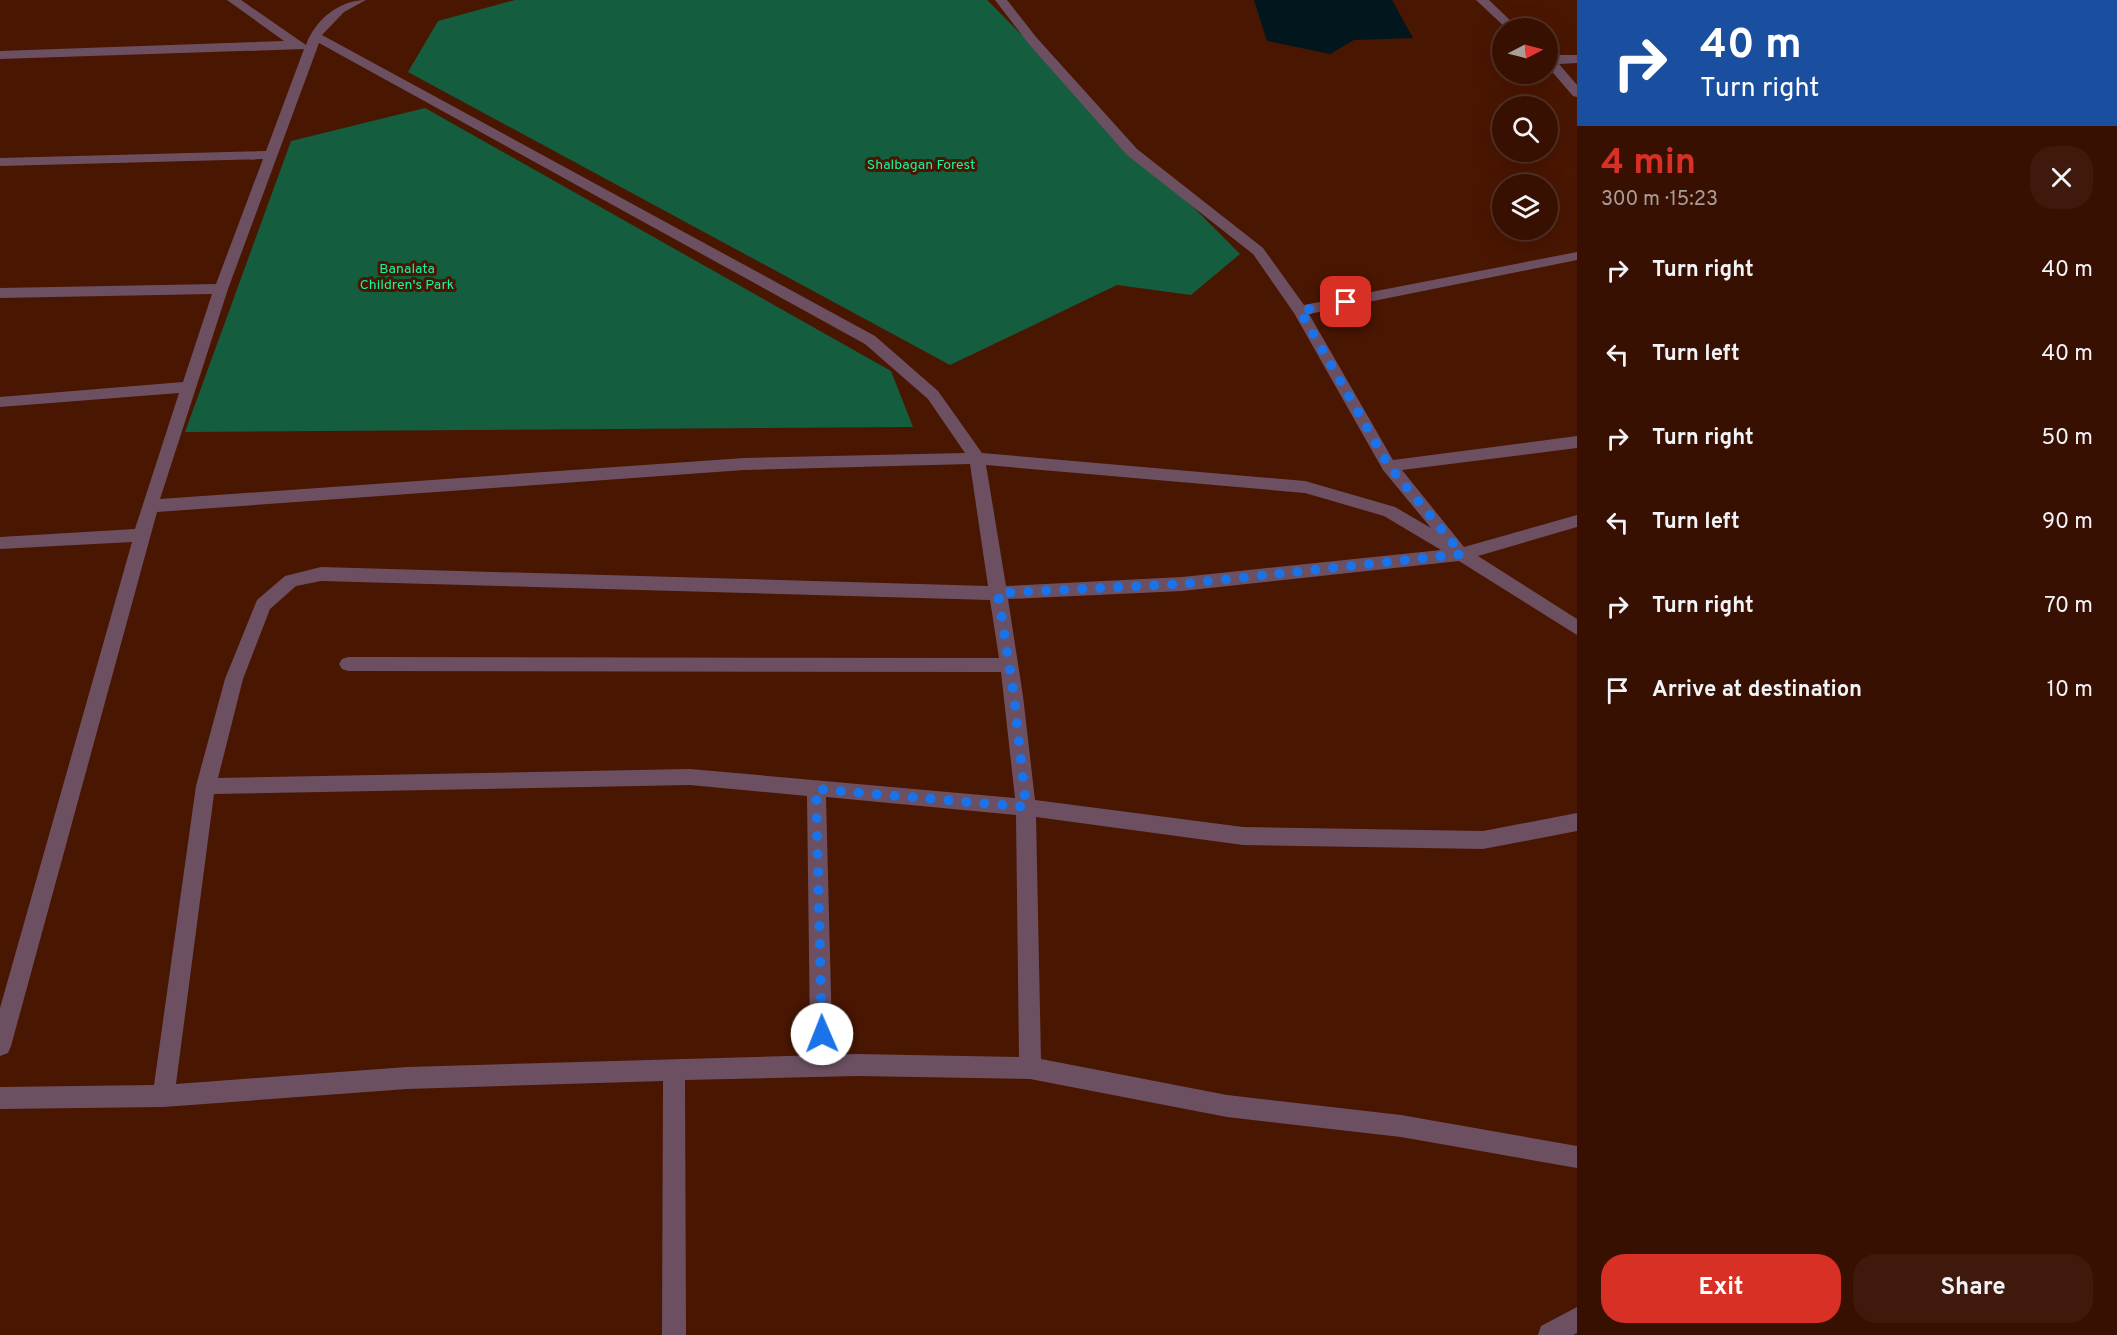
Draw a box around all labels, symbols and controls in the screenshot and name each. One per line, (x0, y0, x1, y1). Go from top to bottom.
north arrow (1492, 18, 1558, 84)
map controls (1492, 18, 1558, 240)
text: 40 m (1700, 20, 1802, 73)
icon: right (1601, 24, 1679, 102)
text: Turn right (1700, 72, 1819, 106)
button: search (1492, 96, 1558, 162)
text: 4 min (1601, 141, 1696, 187)
button: close (2030, 146, 2093, 209)
park label: Shalbagan Forest (867, 157, 975, 174)
button: layers (1492, 174, 1558, 240)
text: 300 m · 15:23 (1601, 187, 1718, 213)
icon: right (1601, 254, 1634, 287)
text: Turn right (1652, 257, 1754, 284)
text: 40 m (2041, 257, 2093, 284)
park label: Banalata Children's Park (360, 261, 454, 294)
pin (1320, 276, 1371, 327)
icon: arrive (1329, 285, 1362, 318)
icon: left (1601, 338, 1634, 371)
text: Turn left (1652, 341, 1740, 368)
text: 40 m (2041, 341, 2093, 368)
icon: right (1601, 422, 1634, 455)
text: Turn right (1652, 425, 1754, 452)
text: 50 m (2041, 425, 2093, 452)
icon: left (1601, 506, 1634, 539)
text: Turn left (1652, 509, 1740, 536)
text: 90 m (2042, 509, 2093, 536)
icon: right (1601, 590, 1634, 623)
text: Turn right (1652, 593, 1754, 620)
text: 70 m (2044, 593, 2093, 620)
icon: arrive (1601, 674, 1634, 707)
text: Arrive at destination (1652, 677, 1862, 704)
text: 10 m (2047, 677, 2093, 704)
position arrow (790, 1002, 854, 1066)
button: Exit (1601, 1254, 1841, 1323)
button: Share (1853, 1254, 2093, 1323)

